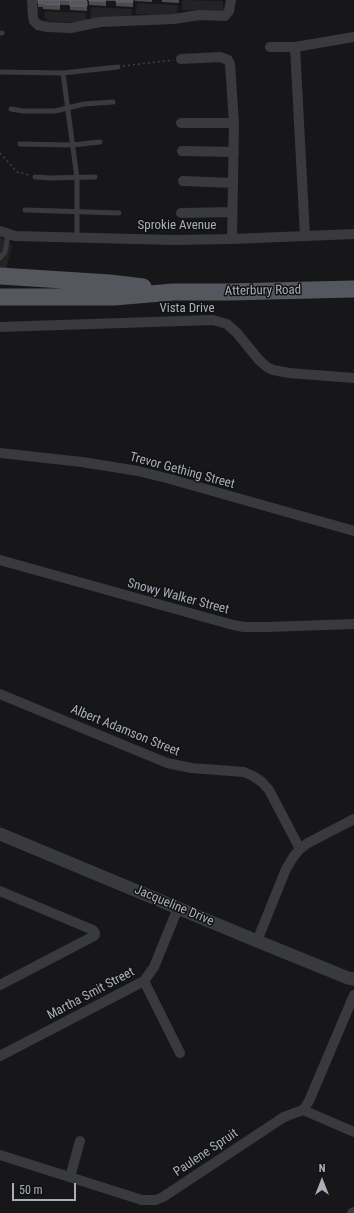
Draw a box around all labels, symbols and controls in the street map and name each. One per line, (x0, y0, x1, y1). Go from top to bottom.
street label: Sprokie Avenue (138, 218, 216, 234)
street label: Atterbury Road (225, 283, 301, 299)
street label: Vista Drive (159, 301, 215, 317)
street label: Trevor Gething Street (128, 449, 236, 493)
street label: Snowy Walker Street (125, 576, 231, 618)
street label: Albert Adamson Street (68, 702, 182, 760)
street label: Jacqueline Drive (132, 882, 216, 930)
street label: Martha Smit Street (45, 964, 137, 1024)
street label: Paulene Spruit (171, 1126, 241, 1180)
north arrow (302, 1161, 342, 1201)
text: N (319, 1162, 325, 1175)
scale bar (14, 1175, 78, 1201)
text: 50 m (19, 1183, 43, 1197)

